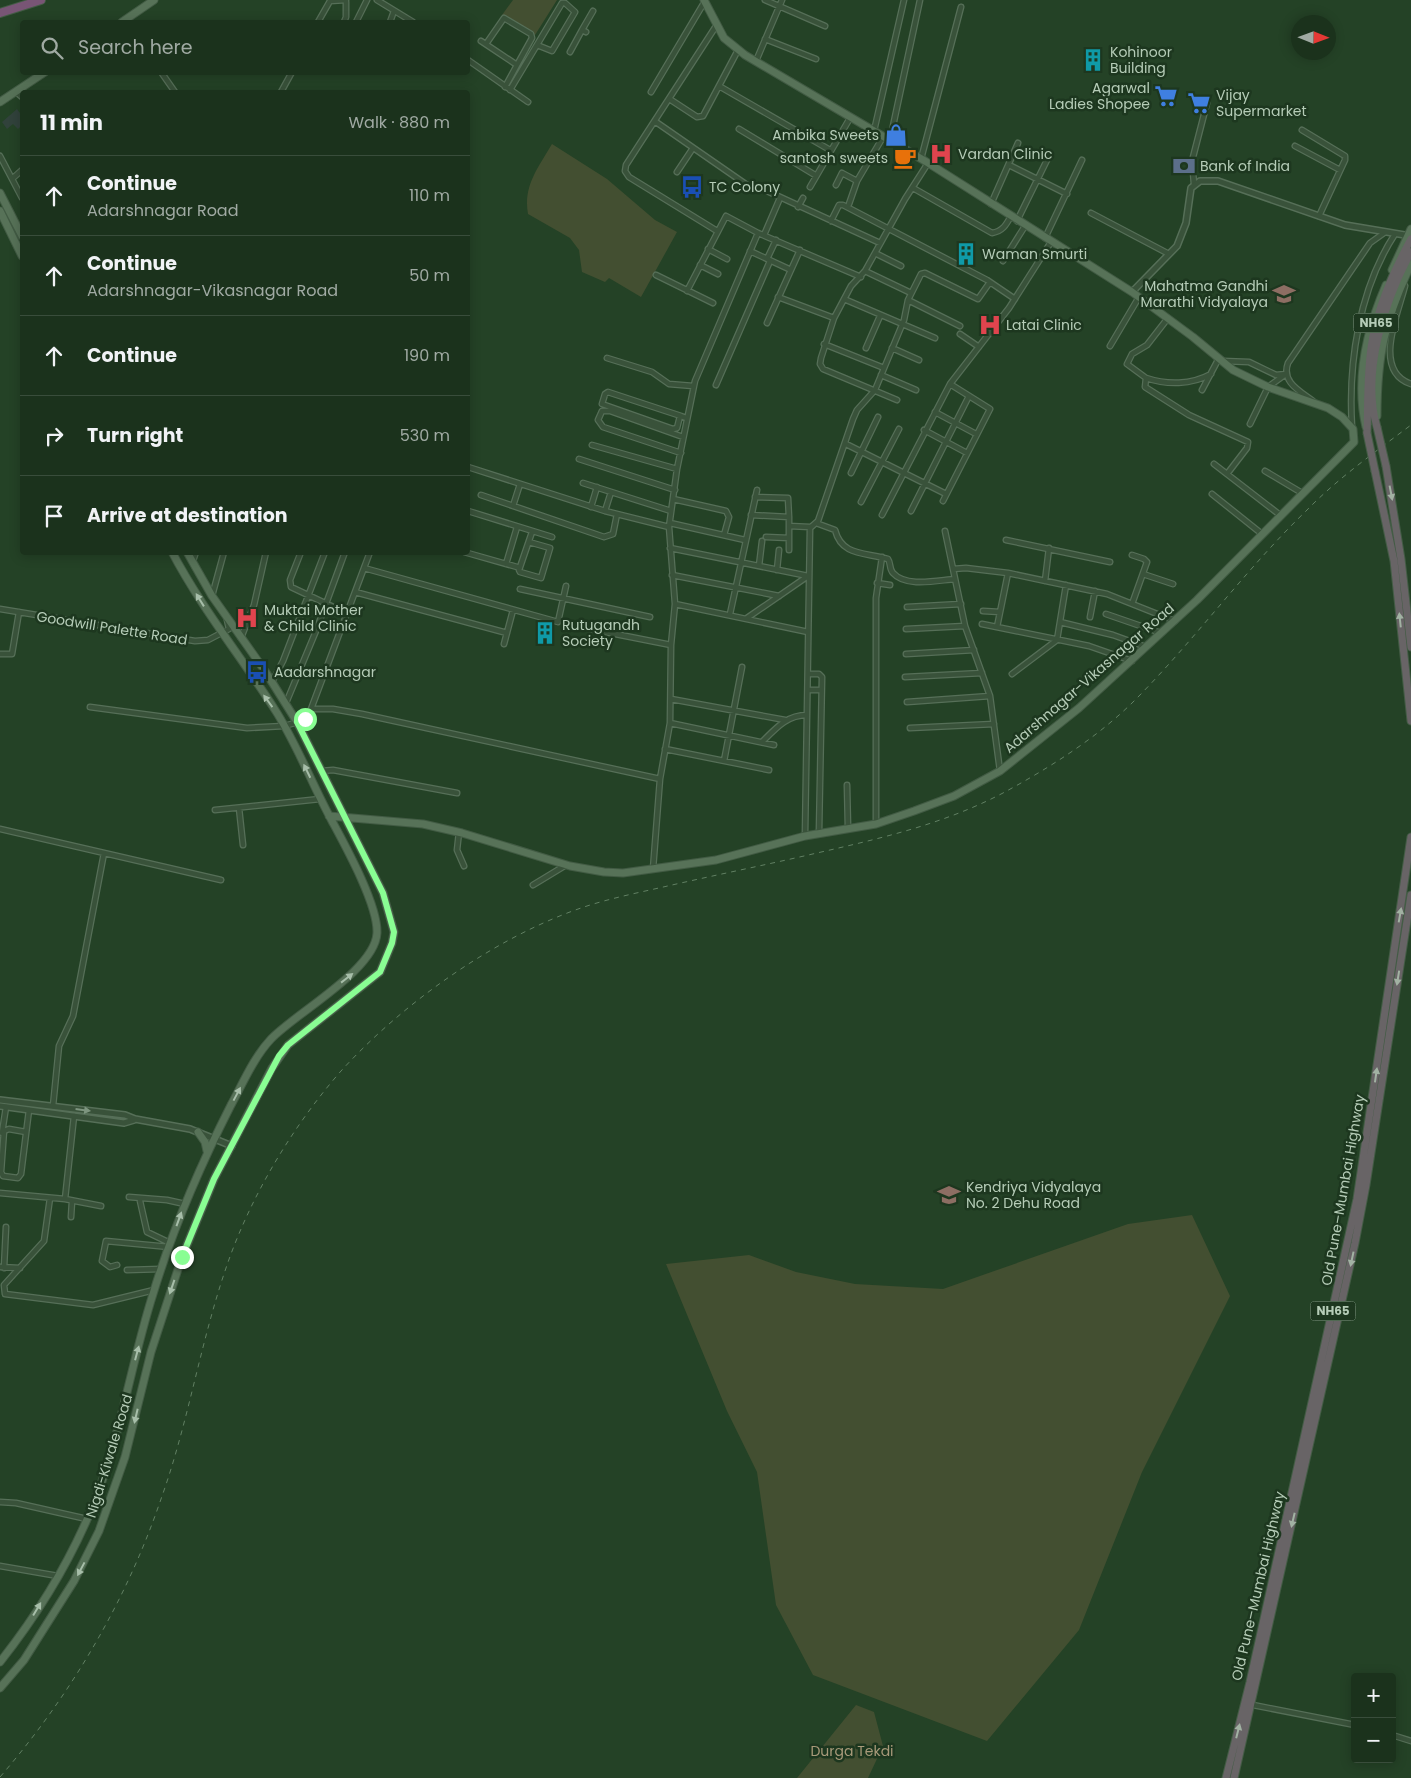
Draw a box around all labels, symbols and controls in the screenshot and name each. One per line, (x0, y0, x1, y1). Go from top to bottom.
north arrow (1291, 15, 1336, 60)
search box (20, 20, 470, 75)
icon: search (38, 34, 66, 62)
text: Search here (78, 34, 192, 61)
place label: Kohinoor Building (1110, 42, 1172, 78)
building icon: Kohinoor Building (1080, 47, 1106, 73)
place label: Agarwal Ladies Shopee (1049, 78, 1150, 114)
supermarket icon: Agarwal Ladies Shopee (1153, 83, 1179, 109)
place label: Vijay Supermarket (1216, 85, 1307, 121)
supermarket icon: Vijay Supermarket (1186, 90, 1212, 116)
text: 11 min (40, 108, 103, 137)
text: Walk · 880 m (348, 111, 450, 134)
shop icon: Ambika Sweets (883, 122, 909, 148)
place label: Ambika Sweets (772, 125, 879, 145)
hospital icon: Vardan Clinic (928, 141, 954, 167)
place label: Vardan Clinic (958, 144, 1052, 164)
cafe icon: santosh sweets (892, 145, 918, 171)
place label: santosh sweets (780, 148, 888, 168)
bank icon: Bank of India (1171, 153, 1197, 179)
place label: Bank of India (1200, 156, 1290, 176)
text: Continue (87, 170, 177, 197)
bus stop icon: TC Colony (679, 174, 705, 200)
place label: TC Colony (709, 177, 780, 197)
icon: ahead (40, 182, 68, 210)
text: 110 m (409, 184, 450, 207)
text: Adarshnagar Road (87, 199, 239, 222)
building icon: Waman Smurti (953, 241, 979, 267)
place label: Waman Smurti (982, 244, 1087, 264)
text: Continue (87, 250, 177, 277)
icon: ahead (40, 262, 68, 290)
text: 50 m (409, 264, 450, 287)
place label: Mahatma Gandhi Marathi Vidyalaya (1141, 276, 1268, 312)
text: Adarshnagar-Vikasnagar Road (87, 279, 338, 302)
school or university icon: Mahatma Gandhi Marathi Vidyalaya (1271, 281, 1297, 307)
hospital icon: Latai Clinic (977, 312, 1003, 338)
road number: NH65 (1354, 314, 1398, 332)
place label: Latai Clinic (1006, 315, 1082, 335)
icon: ahead (40, 342, 68, 370)
text: Continue (87, 342, 177, 369)
text: 190 m (404, 344, 450, 367)
icon: right (40, 422, 68, 450)
text: Turn right (87, 422, 183, 449)
text: 530 m (400, 424, 450, 447)
one-way arrow (1388, 486, 1396, 502)
icon: arrive (40, 502, 68, 530)
text: Arrive at destination (87, 502, 288, 529)
one-way arrow (196, 594, 205, 607)
street label: Adarshnagar-Vikasnagar Road (1000, 598, 1178, 758)
place label: Muktai Mother & Child Clinic (264, 600, 363, 636)
hospital icon: Muktai Mother & Child Clinic (234, 605, 260, 631)
street label: Goodwill Palette Road (35, 606, 189, 650)
one-way arrow (1396, 612, 1404, 628)
place label: Rutugandh Society (562, 615, 640, 651)
building icon: Rutugandh Society (532, 620, 558, 646)
bus stop icon: Aadarshnagar (244, 659, 270, 685)
place label: Aadarshnagar (274, 662, 376, 682)
one-way arrow (263, 695, 274, 708)
route start (294, 708, 317, 731)
one-way arrow (303, 764, 311, 778)
one-way arrow (1396, 906, 1404, 922)
one-way arrow (1394, 970, 1402, 986)
one-way arrow (340, 972, 353, 983)
one-way arrow (1372, 1067, 1380, 1083)
one-way arrow (233, 1087, 241, 1101)
street label: Old Pune–Mumbai Highway (1316, 1093, 1370, 1287)
one-way arrow (75, 1106, 91, 1114)
place label: Kendriya Vidyalaya No. 2 Dehu Road (966, 1177, 1101, 1213)
school or university icon: Kendriya Vidyalaya No. 2 Dehu Road (936, 1182, 962, 1208)
one-way arrow (175, 1211, 183, 1226)
route end (171, 1246, 194, 1269)
one-way arrow (1348, 1251, 1356, 1266)
one-way arrow (168, 1279, 175, 1294)
road number: NH65 (1310, 1302, 1356, 1320)
one-way arrow (133, 1345, 141, 1360)
street label: Nigdi-Kiwale Road (81, 1392, 137, 1520)
one-way arrow (132, 1409, 140, 1424)
street label: Old Pune–Mumbai Highway (1226, 1489, 1290, 1683)
one-way arrow (1289, 1512, 1297, 1527)
one-way arrow (77, 1562, 85, 1576)
one-way arrow (33, 1602, 42, 1615)
map controls (1351, 1673, 1396, 1763)
button: + (1351, 1673, 1396, 1718)
button: − (1351, 1718, 1396, 1763)
one-way arrow (1234, 1723, 1242, 1738)
park label: Durga Tekdi (810, 1741, 894, 1761)

